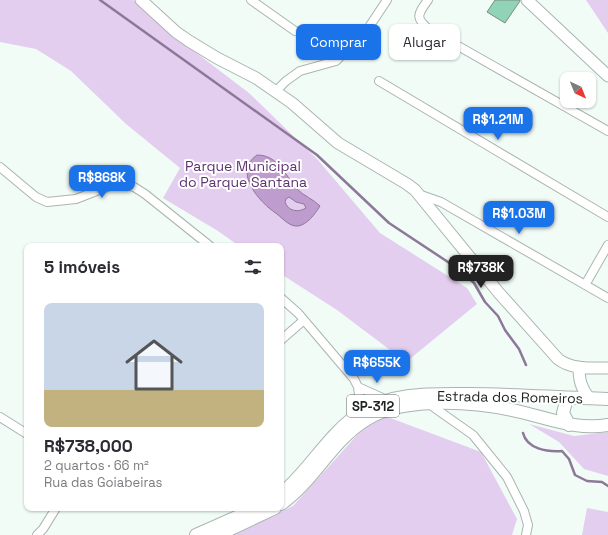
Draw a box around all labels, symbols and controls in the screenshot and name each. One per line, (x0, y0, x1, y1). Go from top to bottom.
chip: Comprar (296, 24, 381, 60)
chip: Alugar (389, 24, 460, 60)
north arrow (560, 72, 596, 108)
map controls (560, 72, 596, 108)
pin: R$1.21M (461, 107, 535, 141)
text: R$1.21M (473, 111, 523, 128)
park label: Parque Municipal do Parque Santana (179, 157, 307, 191)
pin: R$868K (69, 165, 135, 199)
text: R$868K (78, 169, 126, 186)
pin: R$1.03M (482, 201, 556, 235)
text: R$1.03M (492, 205, 546, 222)
pin: R$738K (448, 255, 514, 289)
text: 5 imóveis (44, 256, 120, 278)
icon: filters (242, 256, 264, 278)
text: R$738K (457, 259, 505, 276)
icon: home (118, 329, 190, 401)
pin: R$655K (344, 350, 410, 384)
text: R$655K (353, 354, 401, 371)
street label: Estrada dos Romeiros (437, 387, 583, 407)
road number: SP-312 (347, 395, 399, 417)
text: R$738,000 (44, 435, 133, 457)
text: 2 quartos · 66 m² (44, 457, 149, 474)
text: Rua das Goiabeiras (44, 474, 162, 491)

